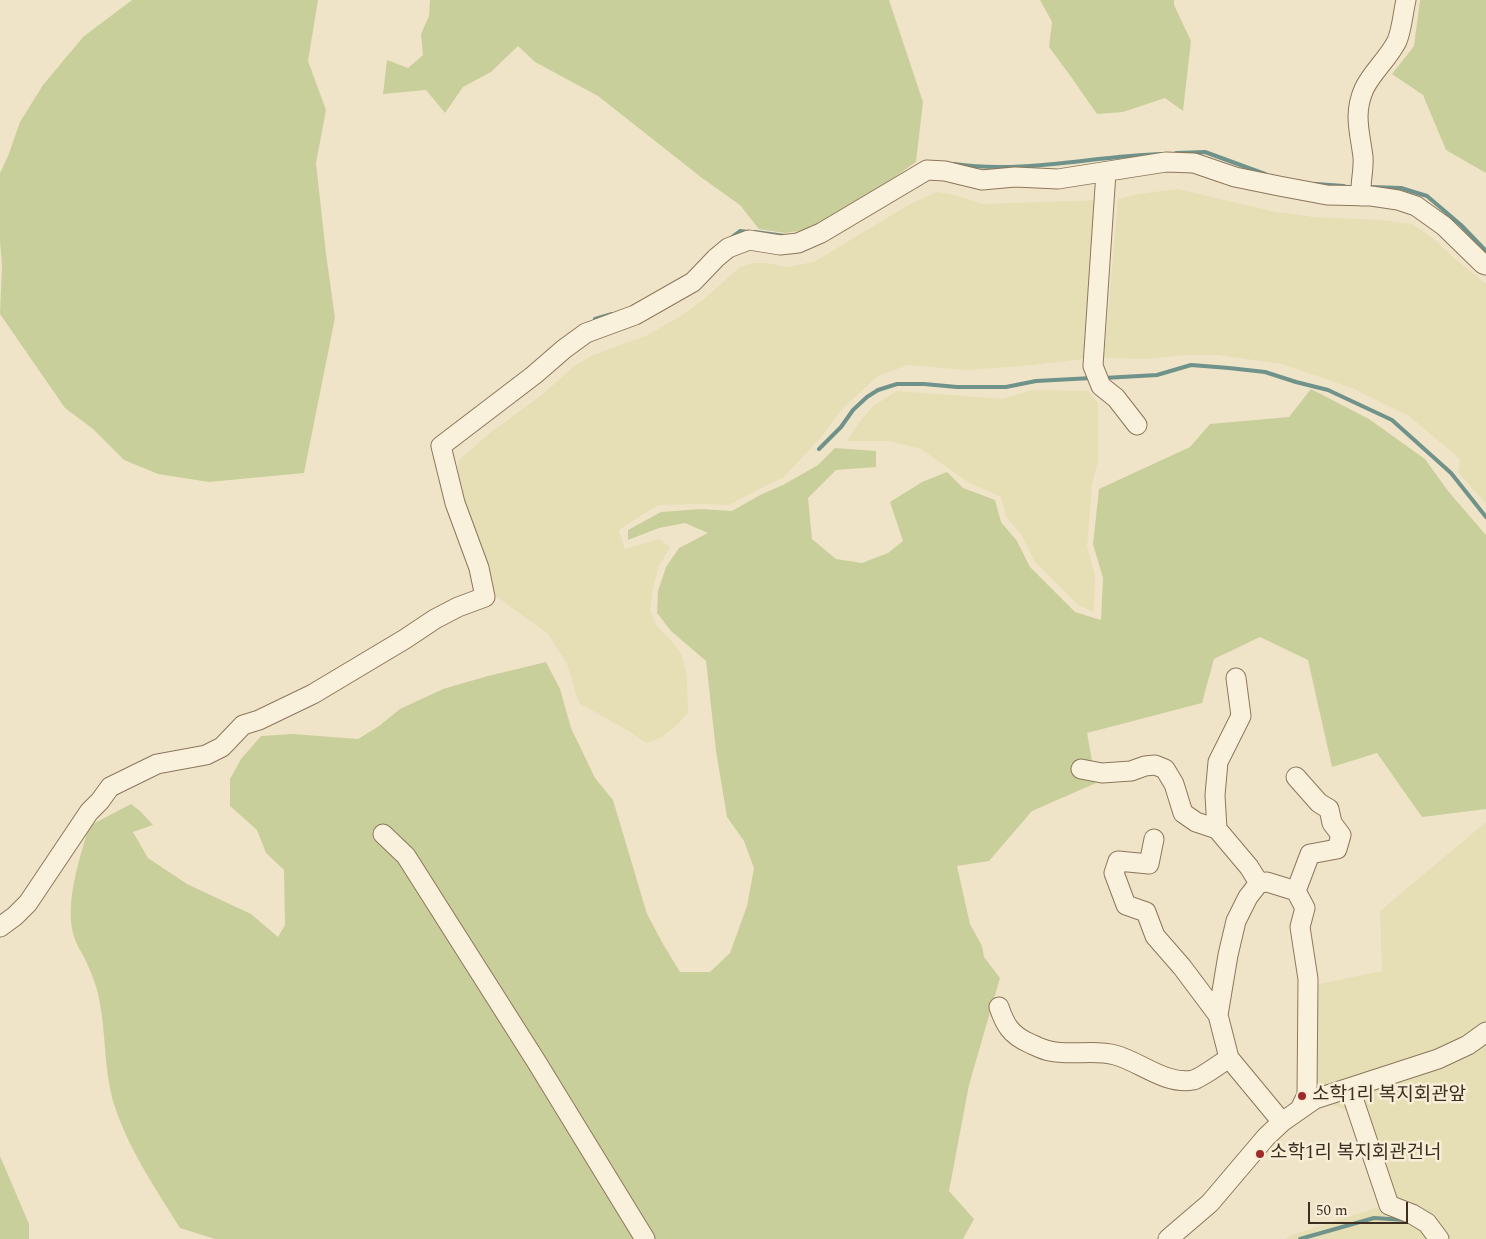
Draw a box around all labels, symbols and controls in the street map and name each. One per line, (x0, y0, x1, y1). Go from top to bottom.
place label: 소학1리 복지회관앞 (1312, 1085, 1466, 1107)
marker: 소학1리 복지회관앞 (1296, 1090, 1308, 1102)
place label: 소학1리 복지회관건너 (1270, 1143, 1442, 1165)
marker: 소학1리 복지회관건너 (1254, 1148, 1266, 1160)
scale bar (1311, 1192, 1411, 1224)
text: 50 m (1316, 1199, 1348, 1222)

